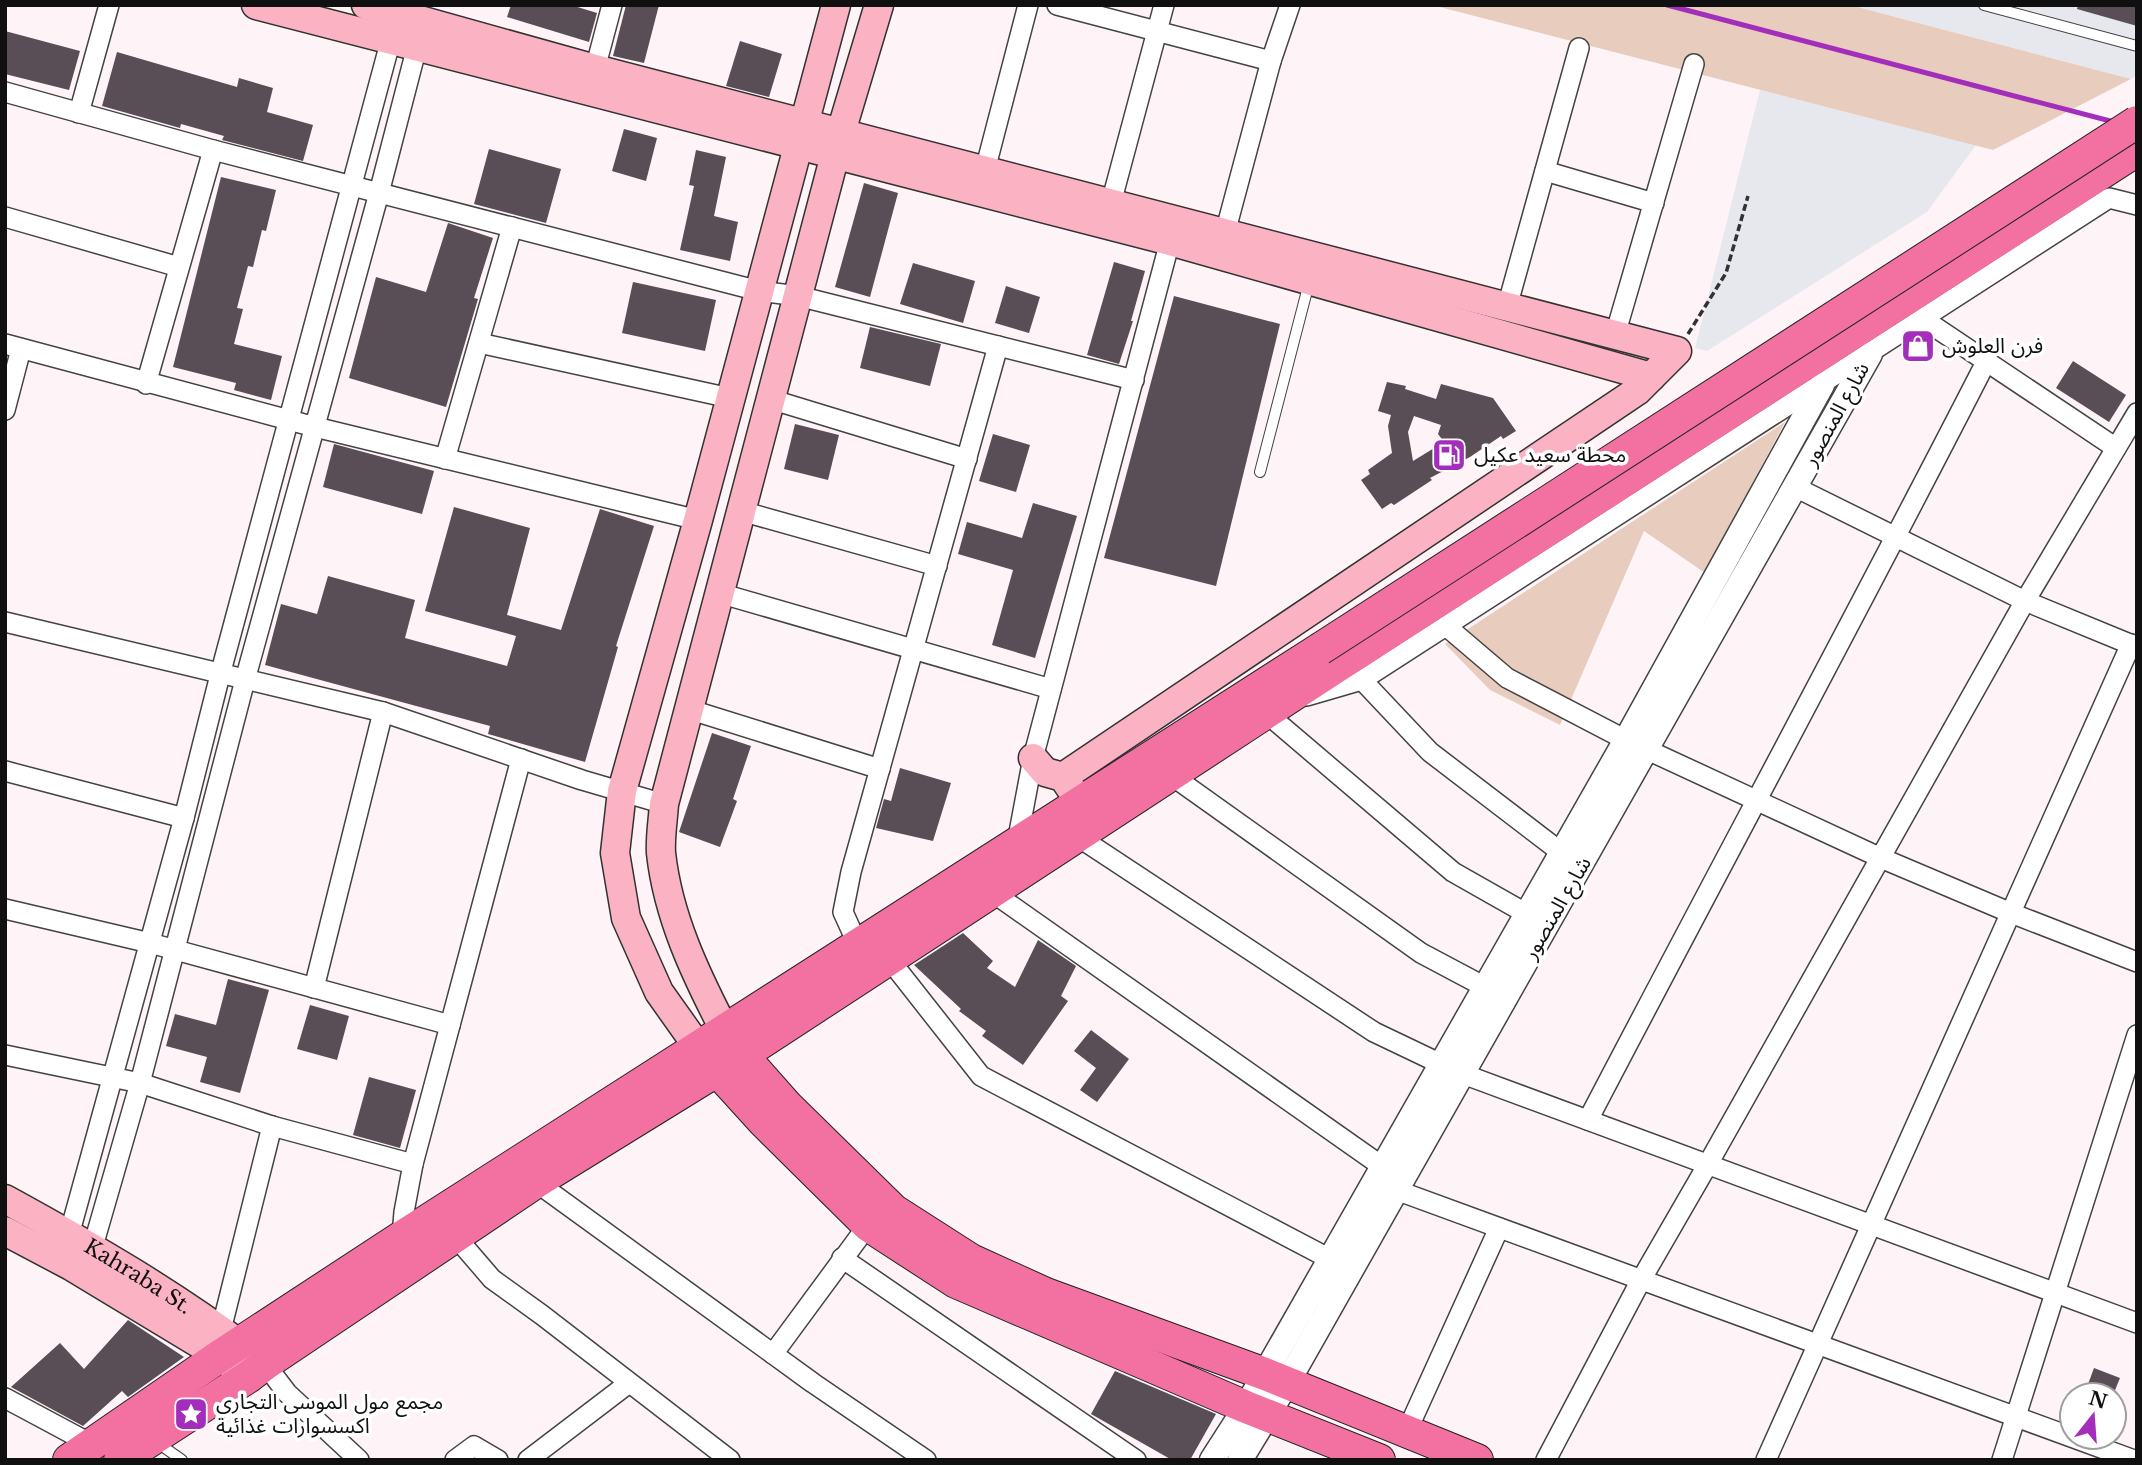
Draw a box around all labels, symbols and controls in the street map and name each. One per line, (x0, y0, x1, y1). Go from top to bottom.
shop icon: فرن العلوش (1899, 327, 1937, 365)
place label: فرن العلوش (1942, 333, 2043, 359)
street label: شارع المنصور (1796, 358, 1877, 472)
fuel station icon: محطة سعيد عكيل (1430, 436, 1468, 474)
place label: محطة سعيد عكيل (1474, 442, 1626, 468)
street label: شارع المنصور (1517, 852, 1599, 966)
street label: Kahraba St. (79, 1233, 197, 1320)
north arrow (2058, 1381, 2128, 1451)
text: N (2086, 1387, 2110, 1414)
place label: مجمع مول الموسى التجاري اكسسوارات غذائية (216, 1389, 443, 1439)
place icon: مجمع مول الموسى التجاري اكسسوارات غذائية (172, 1395, 210, 1433)

